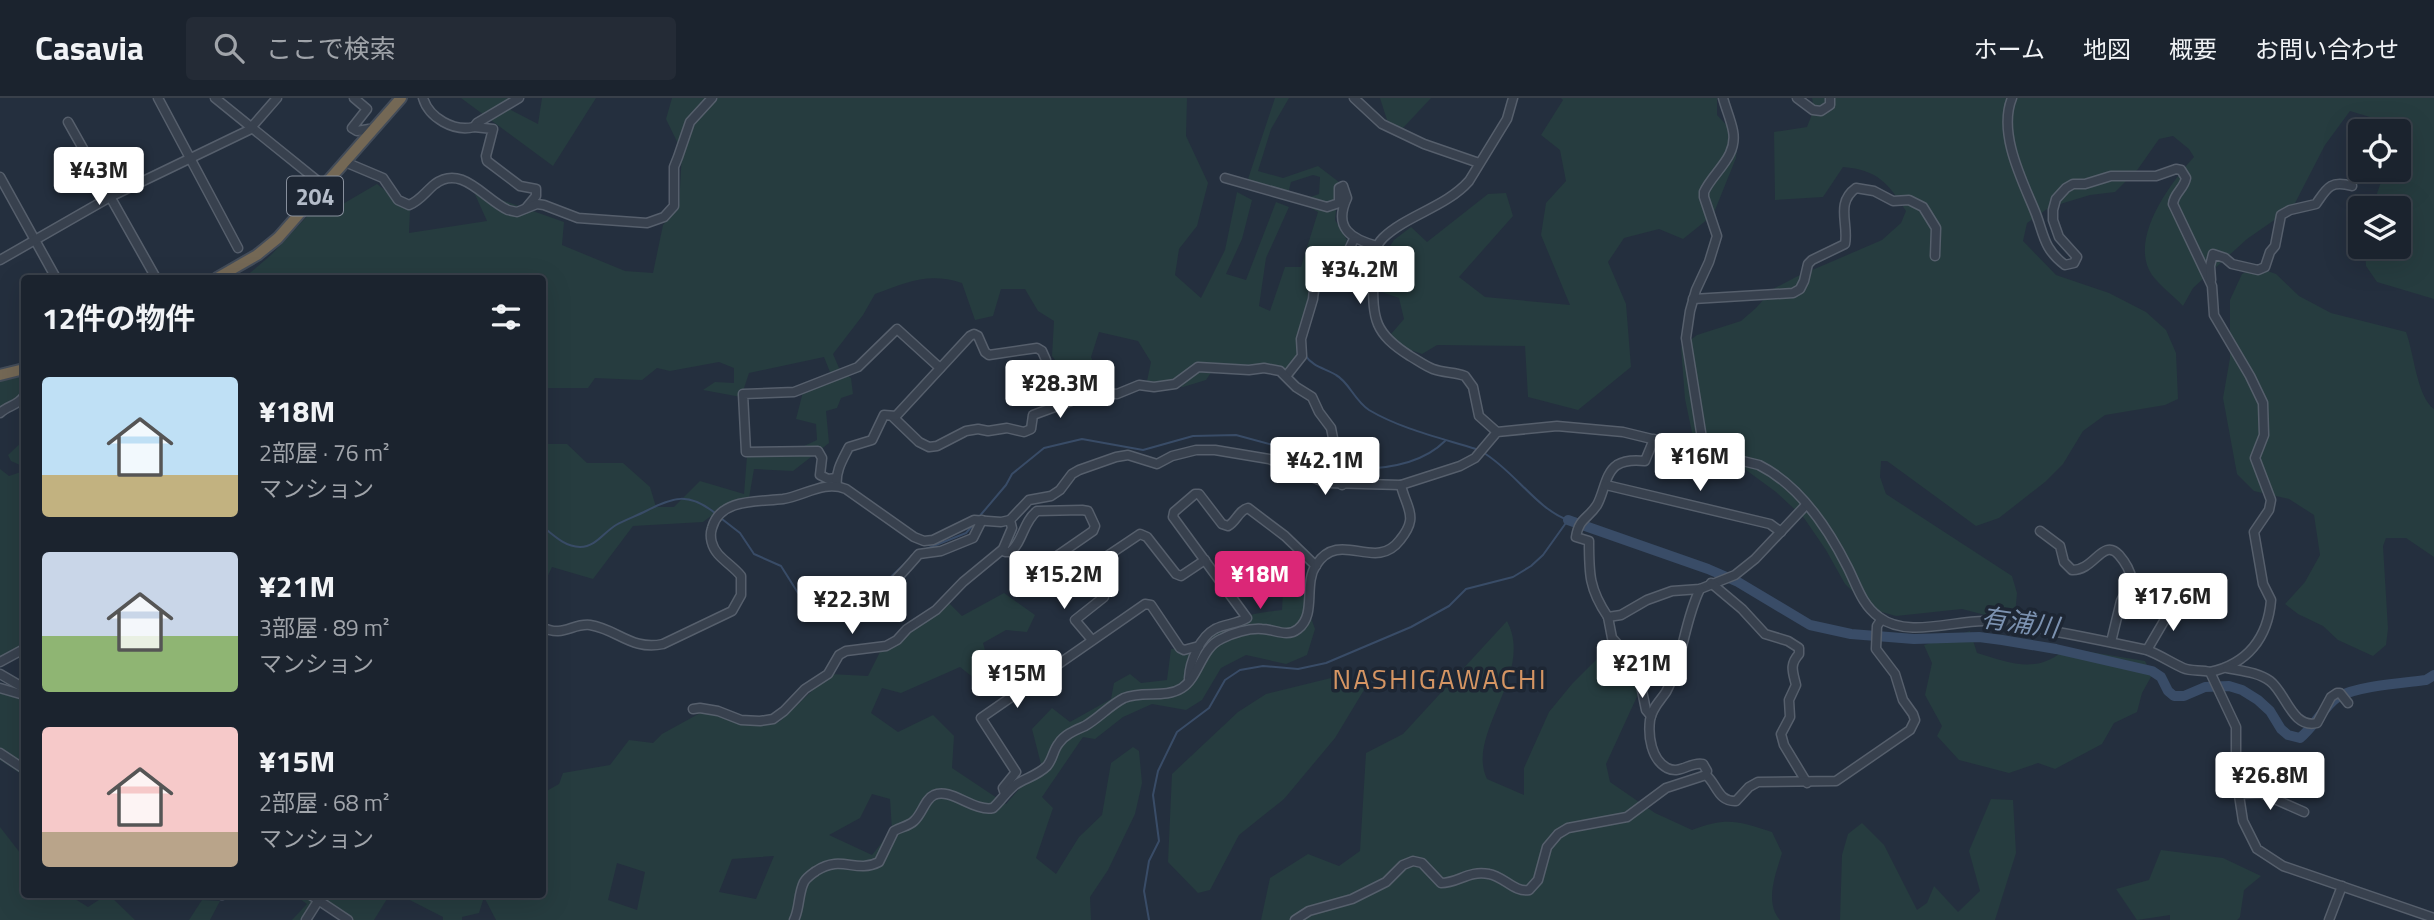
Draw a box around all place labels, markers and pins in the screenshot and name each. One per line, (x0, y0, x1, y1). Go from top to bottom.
pin: ¥43M (58, 148, 140, 207)
pin: ¥34.2M (1303, 246, 1417, 306)
pin: ¥28.3M (1003, 360, 1117, 420)
pin: ¥16M (1659, 434, 1741, 493)
pin: ¥42.1M (1268, 438, 1382, 497)
pin: ¥15.2M (1007, 552, 1121, 611)
pin: ¥18M (1219, 552, 1301, 611)
pin: ¥17.6M (2116, 574, 2230, 633)
pin: ¥22.3M (795, 576, 909, 636)
pin: ¥21M (1601, 640, 1683, 700)
pin: ¥15M (976, 650, 1058, 710)
pin: ¥26.8M (2213, 752, 2327, 812)

